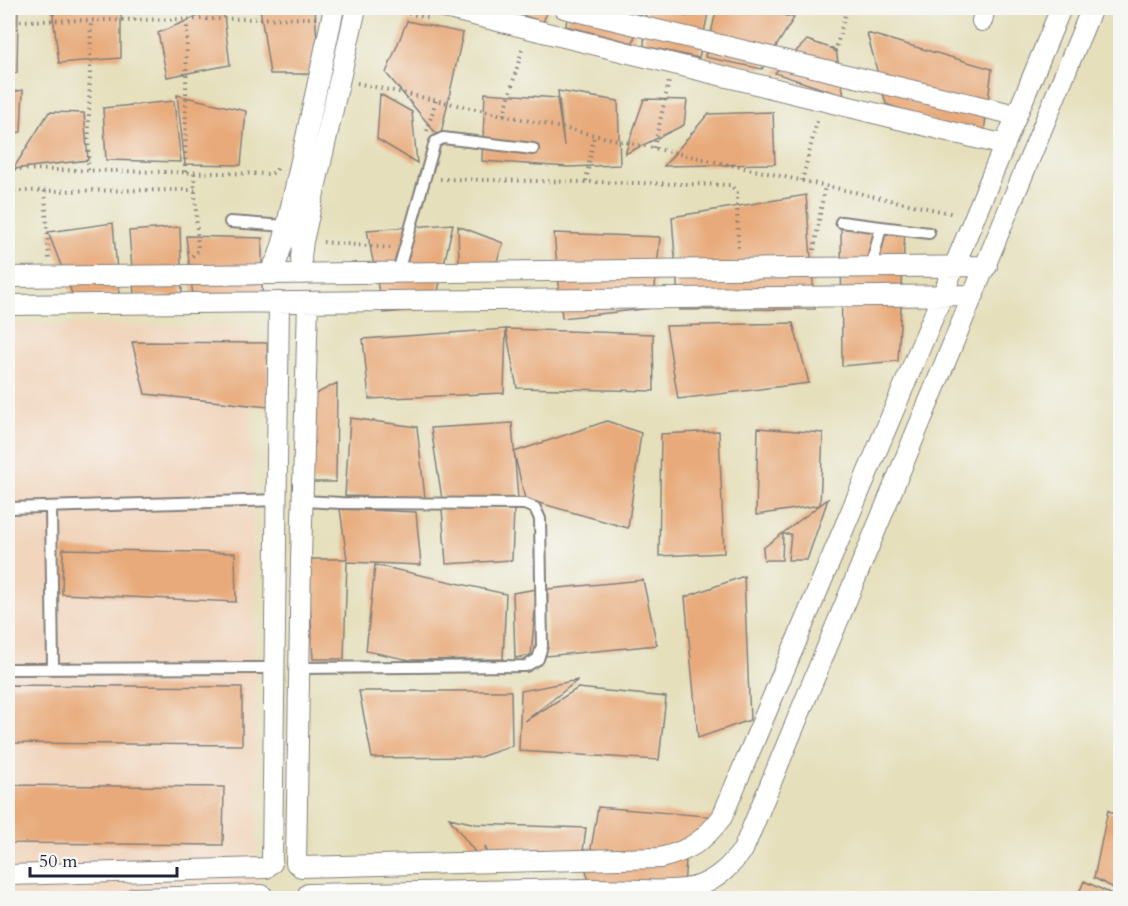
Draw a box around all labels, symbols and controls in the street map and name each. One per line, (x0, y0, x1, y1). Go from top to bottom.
scale bar (30, 840, 177, 878)
text: 50 m (39, 849, 78, 874)

